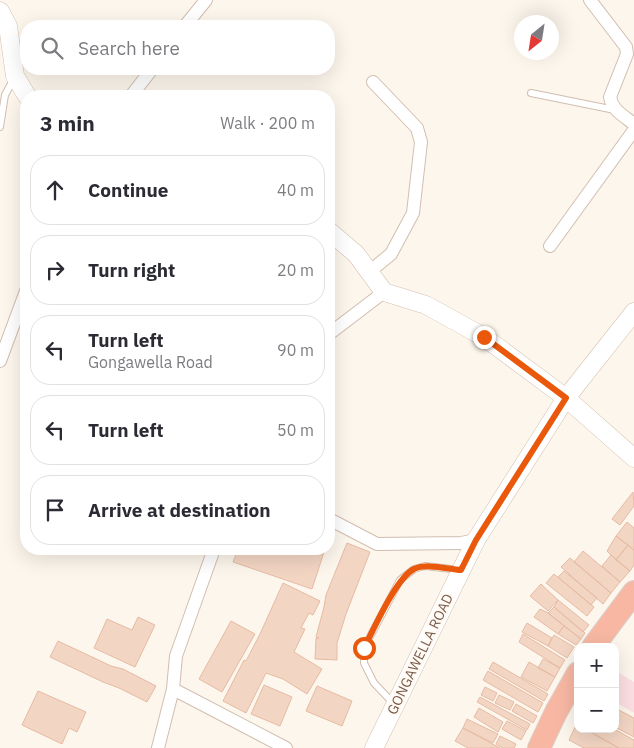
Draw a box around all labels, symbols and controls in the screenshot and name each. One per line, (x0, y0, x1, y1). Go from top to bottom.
north arrow (514, 15, 559, 60)
search box (20, 20, 335, 75)
icon: search (38, 34, 66, 62)
text: Search here (78, 36, 180, 60)
text: 3 min (40, 109, 95, 137)
text: Walk · 200 m (220, 113, 315, 133)
icon: ahead (41, 176, 69, 204)
text: Continue (88, 178, 168, 202)
text: 40 m (277, 180, 314, 200)
icon: right (41, 256, 69, 284)
text: Turn right (88, 258, 175, 282)
text: 20 m (277, 260, 314, 280)
route end (473, 326, 496, 349)
text: Turn left (88, 328, 164, 352)
icon: left (41, 336, 69, 364)
text: 90 m (277, 340, 314, 360)
text: Gongawella Road (88, 352, 213, 372)
icon: left (41, 416, 69, 444)
text: Turn left (88, 418, 164, 442)
text: 50 m (277, 420, 314, 440)
icon: arrive (41, 496, 69, 524)
text: Arrive at destination (88, 498, 271, 522)
street label: GONGAWELLA ROAD (383, 591, 457, 717)
route start (353, 637, 376, 660)
map controls (574, 643, 619, 733)
button: + (574, 643, 619, 688)
button: − (574, 688, 619, 733)

